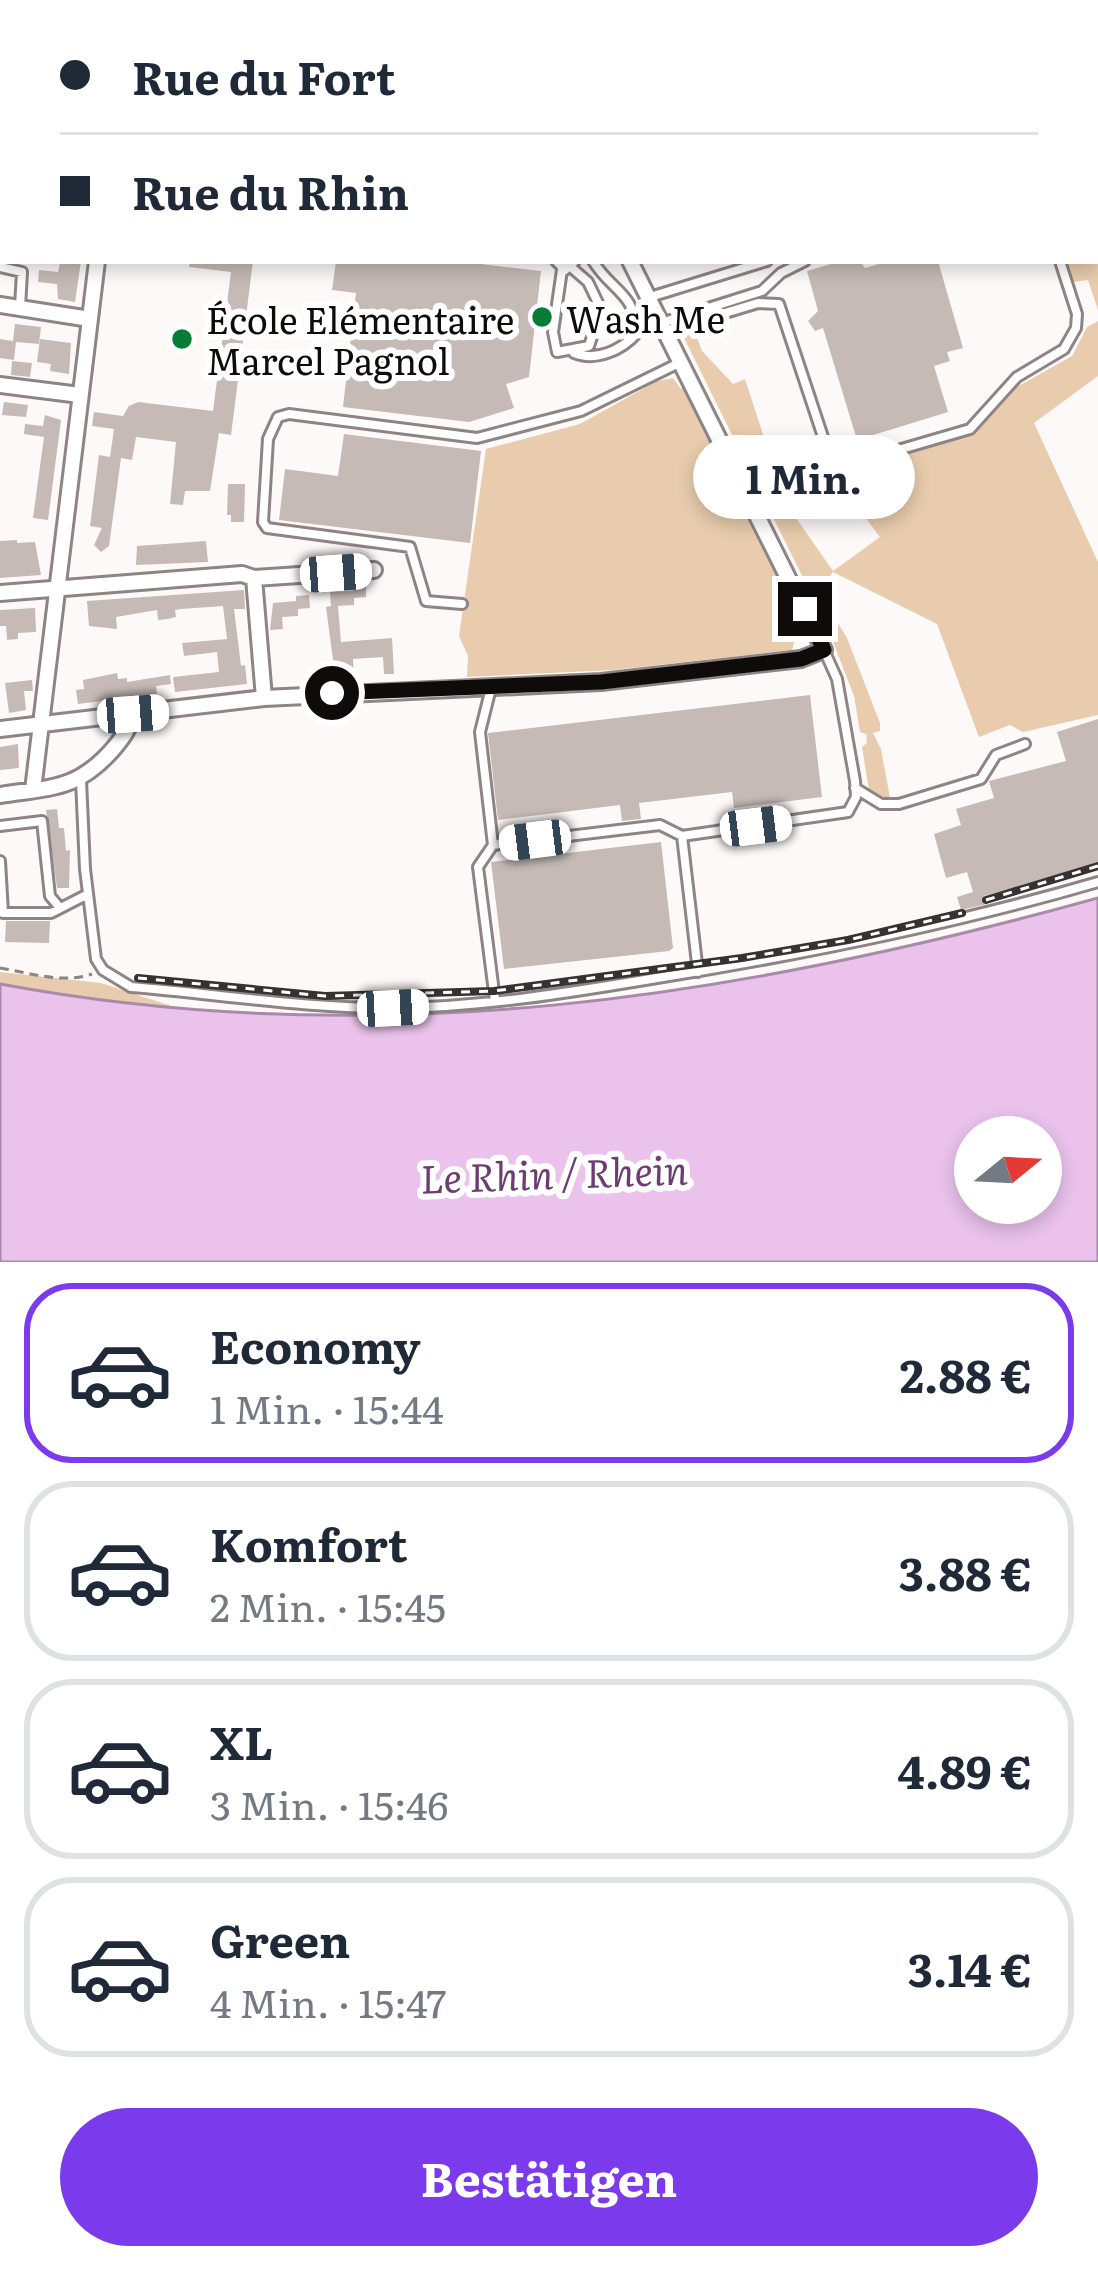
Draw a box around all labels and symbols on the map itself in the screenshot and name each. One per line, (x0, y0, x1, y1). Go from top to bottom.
place label: Wash Me (566, 291, 725, 344)
place label: École Elémentaire Marcel Pagnol (206, 292, 514, 386)
marker: Wash Me (529, 304, 555, 330)
marker: École Elémentaire Marcel Pagnol (169, 326, 195, 352)
callout: 1 Min. (694, 435, 916, 519)
car (299, 553, 373, 593)
route end (778, 582, 832, 636)
route start (305, 666, 359, 720)
car (96, 694, 170, 734)
car (718, 804, 794, 848)
car (497, 818, 573, 862)
car (356, 988, 430, 1028)
north arrow (954, 1116, 1062, 1224)
water label: Le Rhin / Rhein (419, 1138, 689, 1206)

